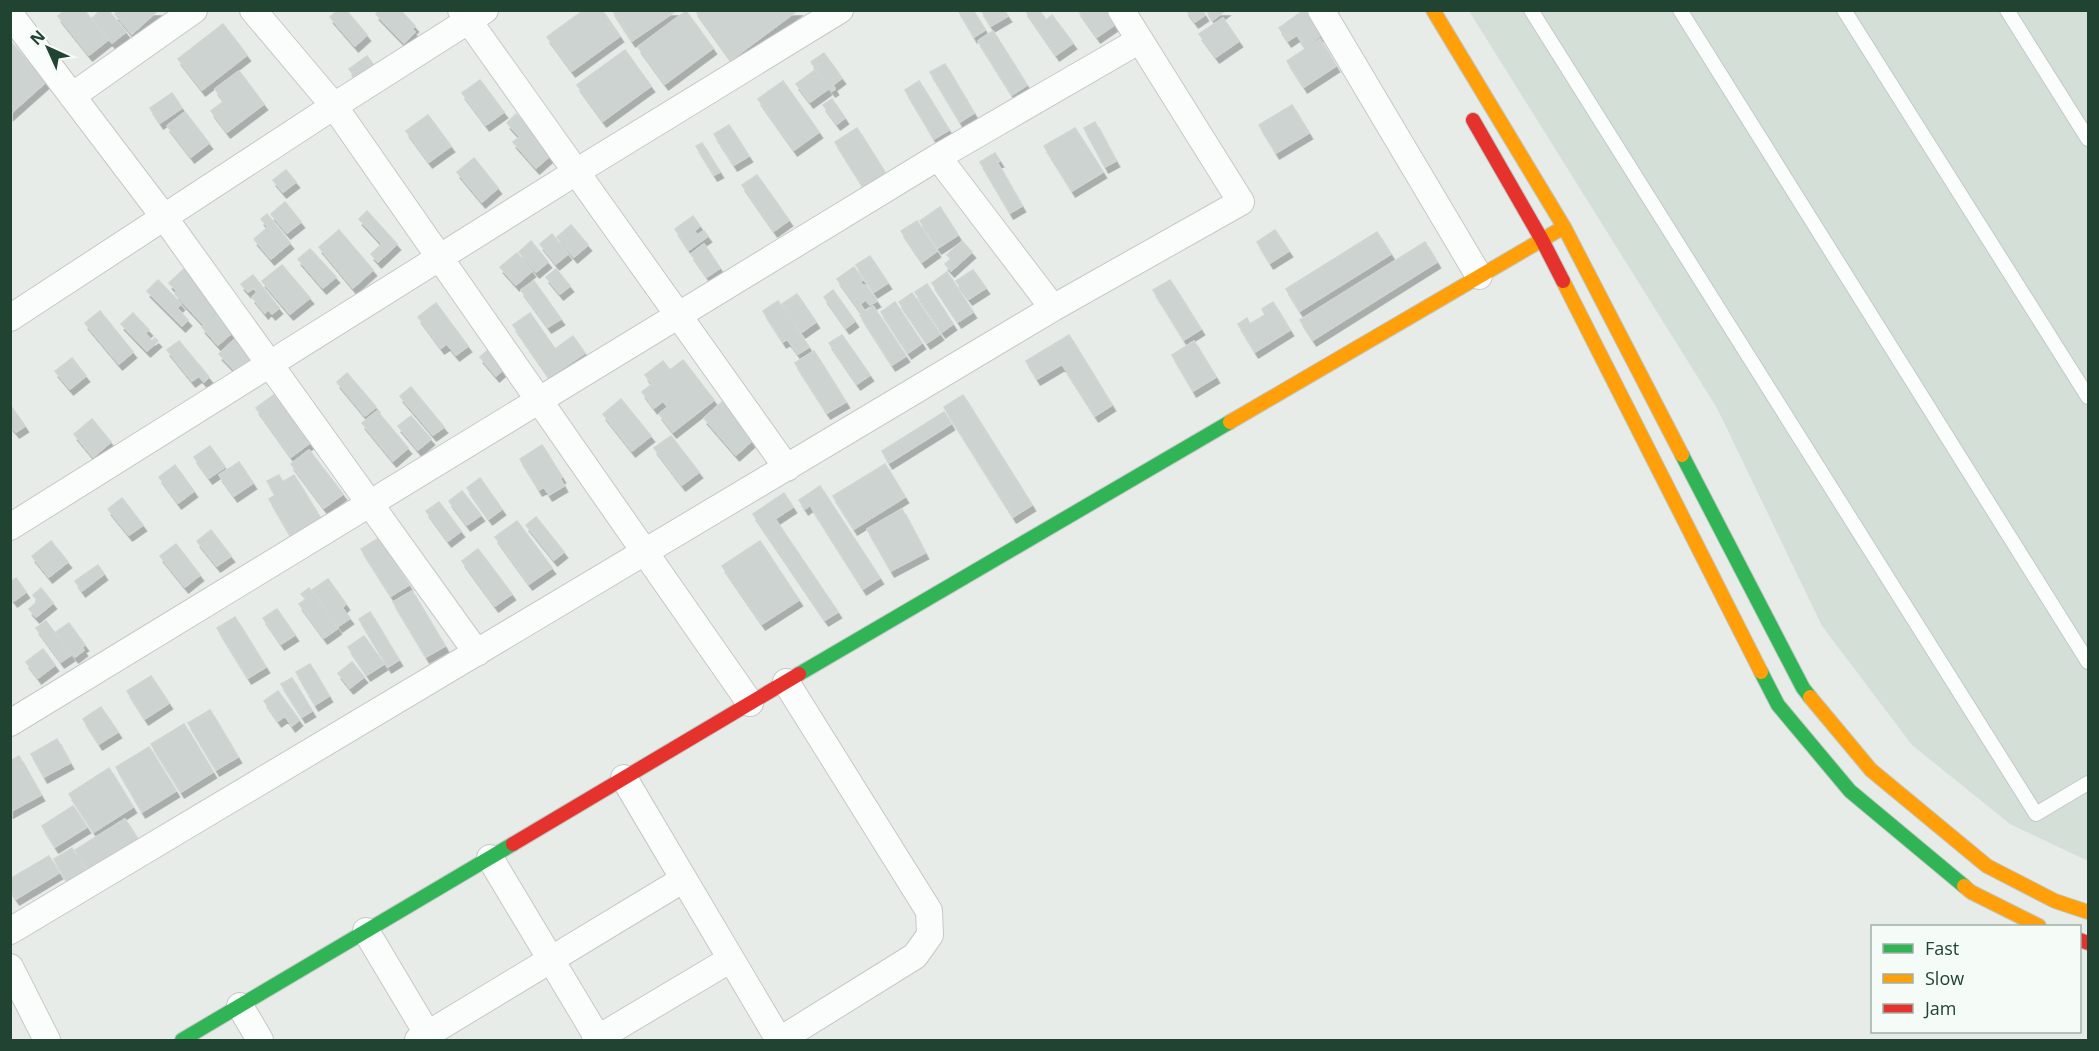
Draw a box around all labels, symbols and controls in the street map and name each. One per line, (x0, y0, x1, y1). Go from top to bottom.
north arrow (18, 18, 78, 78)
text: N (25, 25, 50, 50)
legend (1871, 925, 2081, 1033)
text: Fast (1925, 936, 1959, 960)
text: Slow (1925, 966, 1964, 990)
text: Jam (1923, 996, 1957, 1020)

